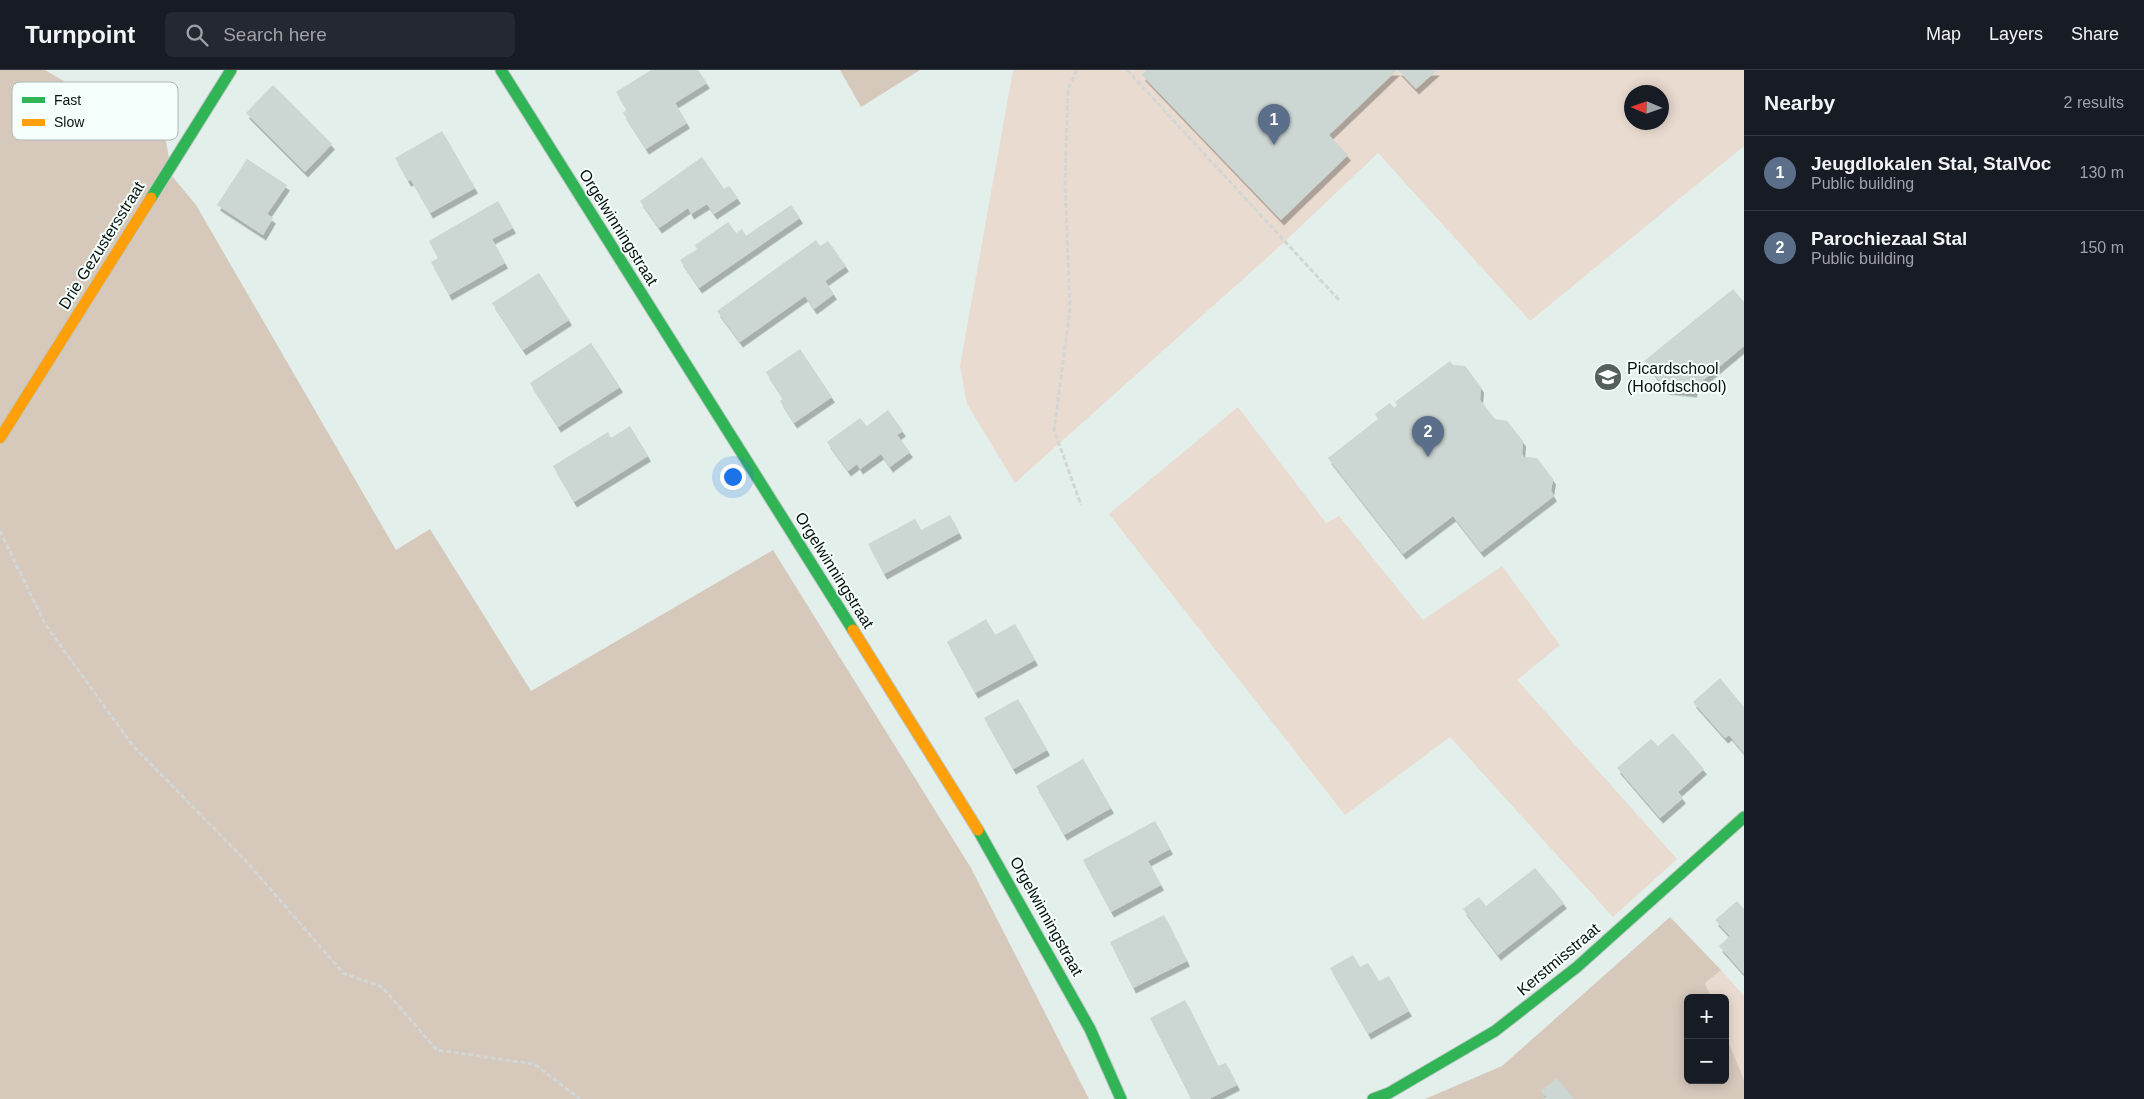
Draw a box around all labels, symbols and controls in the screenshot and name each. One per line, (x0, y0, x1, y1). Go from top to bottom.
search box (165, 12, 515, 57)
text: Turnpoint (25, 21, 135, 48)
icon: search (183, 21, 211, 49)
text: Search here (223, 24, 327, 45)
text: Map (1926, 24, 1961, 44)
text: Layers (1989, 24, 2043, 44)
text: Share (2071, 24, 2119, 44)
legend (12, 82, 178, 140)
north arrow (1624, 85, 1669, 130)
text: Nearby (1764, 91, 1835, 114)
text: Fast (54, 92, 81, 108)
text: 2 results (2064, 94, 2124, 111)
pin: 1 (1258, 104, 1290, 145)
text: Slow (54, 114, 85, 130)
text: Jeugdlokalen Stal, StalVoc (1811, 153, 2051, 174)
text: 1 (1776, 164, 1784, 181)
text: 130 m (2080, 164, 2124, 181)
street label: Orgelwinningstraat (576, 166, 661, 289)
text: Public building (1811, 175, 1914, 192)
street label: Drie Gezustersstraat (55, 178, 148, 312)
text: Parochiezaal Stal (1811, 228, 1967, 249)
text: 2 (1776, 239, 1784, 256)
text: 150 m (2080, 239, 2124, 256)
text: Public building (1811, 250, 1914, 267)
place label: Picardschool (Hoofdschool) (1627, 360, 1727, 395)
school or university icon: Picardschool (Hoofdschool) (1593, 362, 1623, 392)
pin: 2 (1412, 416, 1444, 457)
your location (720, 464, 746, 490)
street label: Orgelwinningstraat (792, 509, 877, 632)
street label: Orgelwinningstraat (1007, 854, 1087, 979)
street label: Kerstmisstraat (1514, 920, 1603, 999)
map controls (1684, 994, 1729, 1084)
button: + (1684, 994, 1729, 1039)
button: − (1684, 1039, 1729, 1084)

